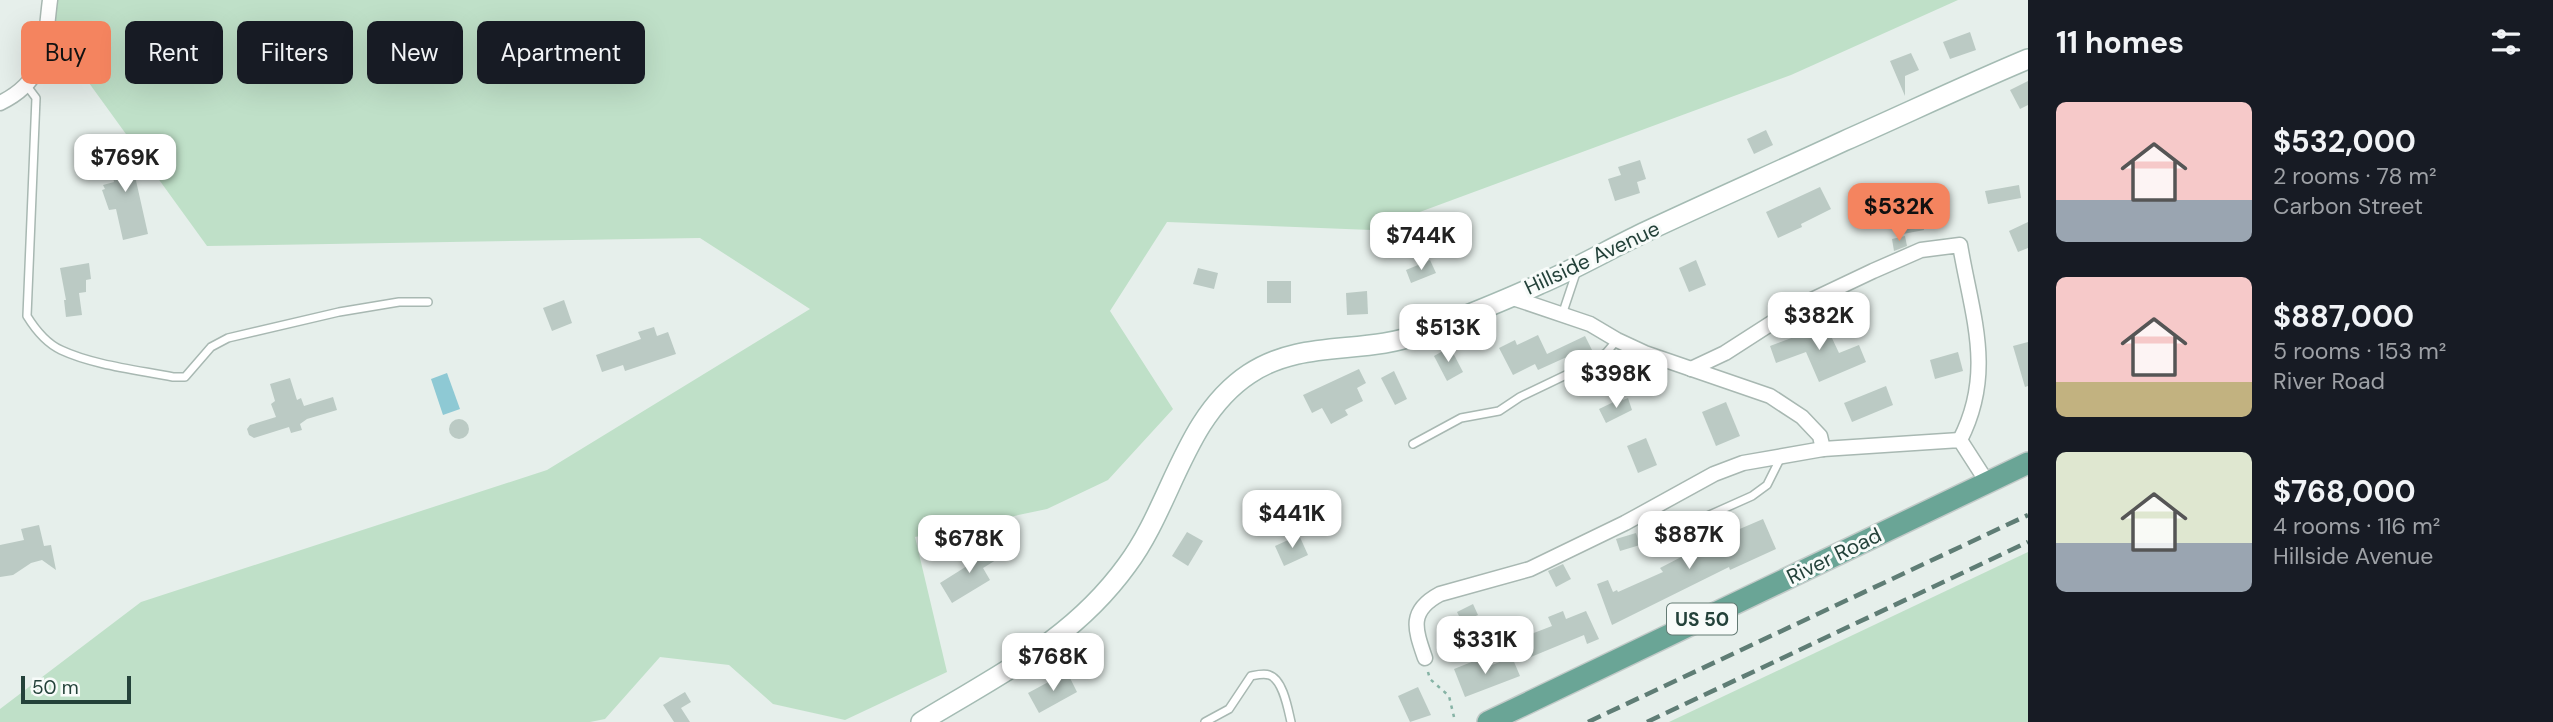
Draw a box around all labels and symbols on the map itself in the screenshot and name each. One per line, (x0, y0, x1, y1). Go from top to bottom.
pin: $769K (76, 134, 174, 194)
pin: $532K (1850, 184, 1948, 243)
pin: $744K (1372, 212, 1470, 272)
street label: Hillside Avenue (1520, 214, 1664, 302)
pin: $382K (1770, 292, 1868, 352)
pin: $513K (1399, 304, 1497, 364)
pin: $398K (1567, 350, 1665, 410)
pin: $441K (1243, 490, 1341, 550)
pin: $887K (1640, 512, 1738, 571)
pin: $678K (920, 516, 1018, 575)
street label: River Road (1782, 521, 1886, 591)
road number: US 50 (1667, 604, 1737, 634)
pin: $331K (1436, 616, 1534, 676)
pin: $768K (1004, 634, 1102, 693)
scale bar (21, 673, 131, 705)

